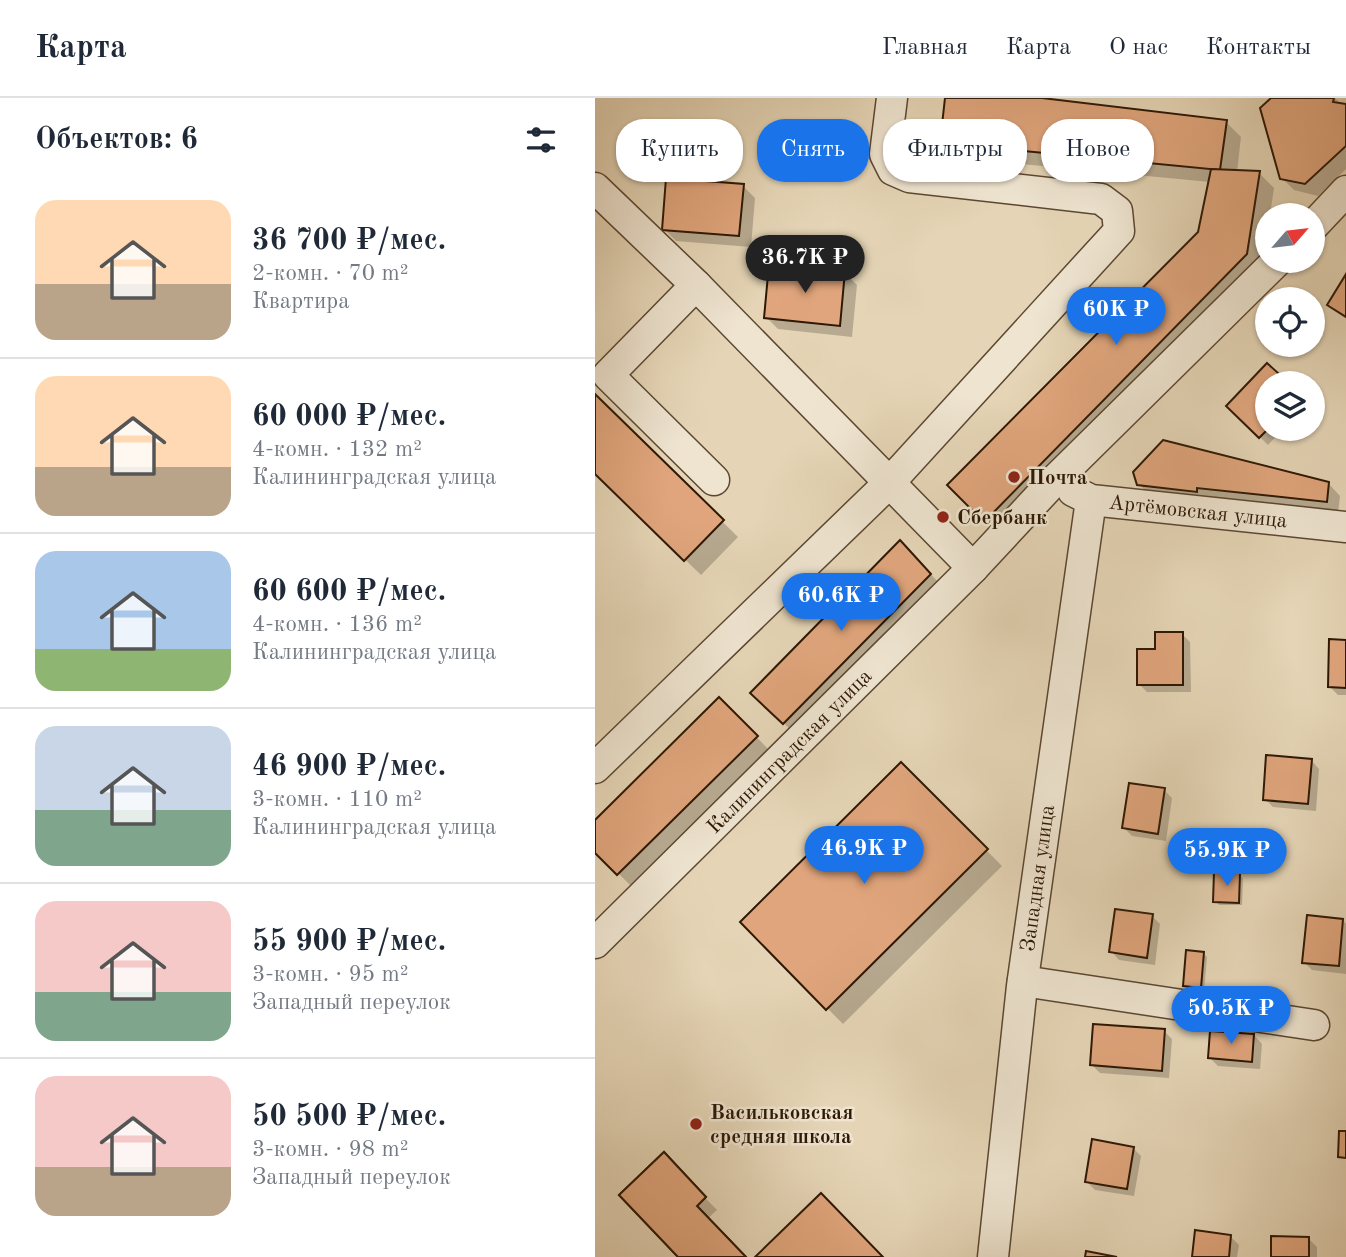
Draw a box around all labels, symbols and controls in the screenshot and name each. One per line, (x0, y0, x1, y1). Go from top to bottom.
text: Карта (35, 32, 127, 65)
text: Главная (882, 36, 968, 60)
text: Карта (1006, 36, 1071, 60)
text: О нас (1109, 36, 1168, 60)
text: Контакты (1206, 36, 1311, 60)
chip: Купить (616, 119, 743, 182)
chip: Снять (757, 119, 869, 182)
chip: Фильтры (883, 119, 1027, 182)
chip: Новое (1041, 119, 1154, 182)
icon: filters (522, 121, 560, 159)
text: Объектов: 6 (35, 125, 198, 155)
north arrow (1255, 203, 1325, 273)
map controls (1255, 203, 1325, 441)
text: 36 700 ₽/мес. (252, 226, 446, 256)
icon: home (91, 228, 175, 312)
pin: 36.7K ₽ (740, 236, 870, 295)
text: 36.7K ₽ (762, 246, 848, 269)
text: 2-комн. · 70 m² (252, 262, 409, 285)
button: locate (1255, 287, 1325, 357)
pin: 60K ₽ (1067, 288, 1165, 347)
text: Квартира (252, 290, 350, 313)
text: 60K ₽ (1083, 298, 1149, 321)
button: layers (1255, 371, 1325, 441)
text: 60 000 ₽/мес. (252, 402, 446, 432)
icon: home (91, 404, 175, 488)
text: 4-комн. · 132 m² (252, 438, 422, 461)
text: Калининградская улица (252, 466, 496, 489)
place label: Почта (1028, 468, 1088, 489)
marker: Почта (1006, 469, 1022, 485)
street label: Артёмовская улица (1107, 493, 1288, 532)
place label: Сбербанк (957, 508, 1047, 529)
marker: Сбербанк (935, 509, 951, 525)
pin: 60.6K ₽ (776, 574, 906, 633)
text: 60 600 ₽/мес. (252, 577, 446, 607)
icon: home (91, 579, 175, 663)
text: 60.6K ₽ (798, 584, 884, 607)
text: 4-комн. · 136 m² (252, 613, 422, 636)
text: Калининградская улица (252, 641, 496, 664)
street label: Калининградская улица (704, 666, 876, 838)
text: 46 900 ₽/мес. (252, 752, 446, 782)
icon: home (91, 754, 175, 838)
text: 3-комн. · 110 m² (252, 788, 422, 811)
street label: Западная улица (1018, 803, 1059, 953)
text: Калининградская улица (252, 816, 496, 839)
pin: 46.9K ₽ (799, 826, 929, 886)
pin: 55.9K ₽ (1162, 828, 1292, 888)
text: 46.9K ₽ (821, 837, 907, 860)
text: 55.9K ₽ (1184, 839, 1270, 862)
text: 55 900 ₽/мес. (252, 927, 446, 957)
icon: home (91, 929, 175, 1013)
text: 3-комн. · 95 m² (252, 963, 409, 986)
pin: 50.5K ₽ (1166, 986, 1296, 1046)
text: Западный переулок (252, 991, 451, 1014)
text: 50.5K ₽ (1188, 997, 1274, 1020)
text: 50 500 ₽/мес. (252, 1102, 446, 1132)
place label: Васильковская средняя школа (710, 1103, 853, 1148)
icon: home (91, 1104, 175, 1188)
marker: Васильковская средняя школа (688, 1116, 704, 1132)
text: 3-комн. · 98 m² (252, 1138, 409, 1161)
text: Западный переулок (252, 1166, 451, 1189)

